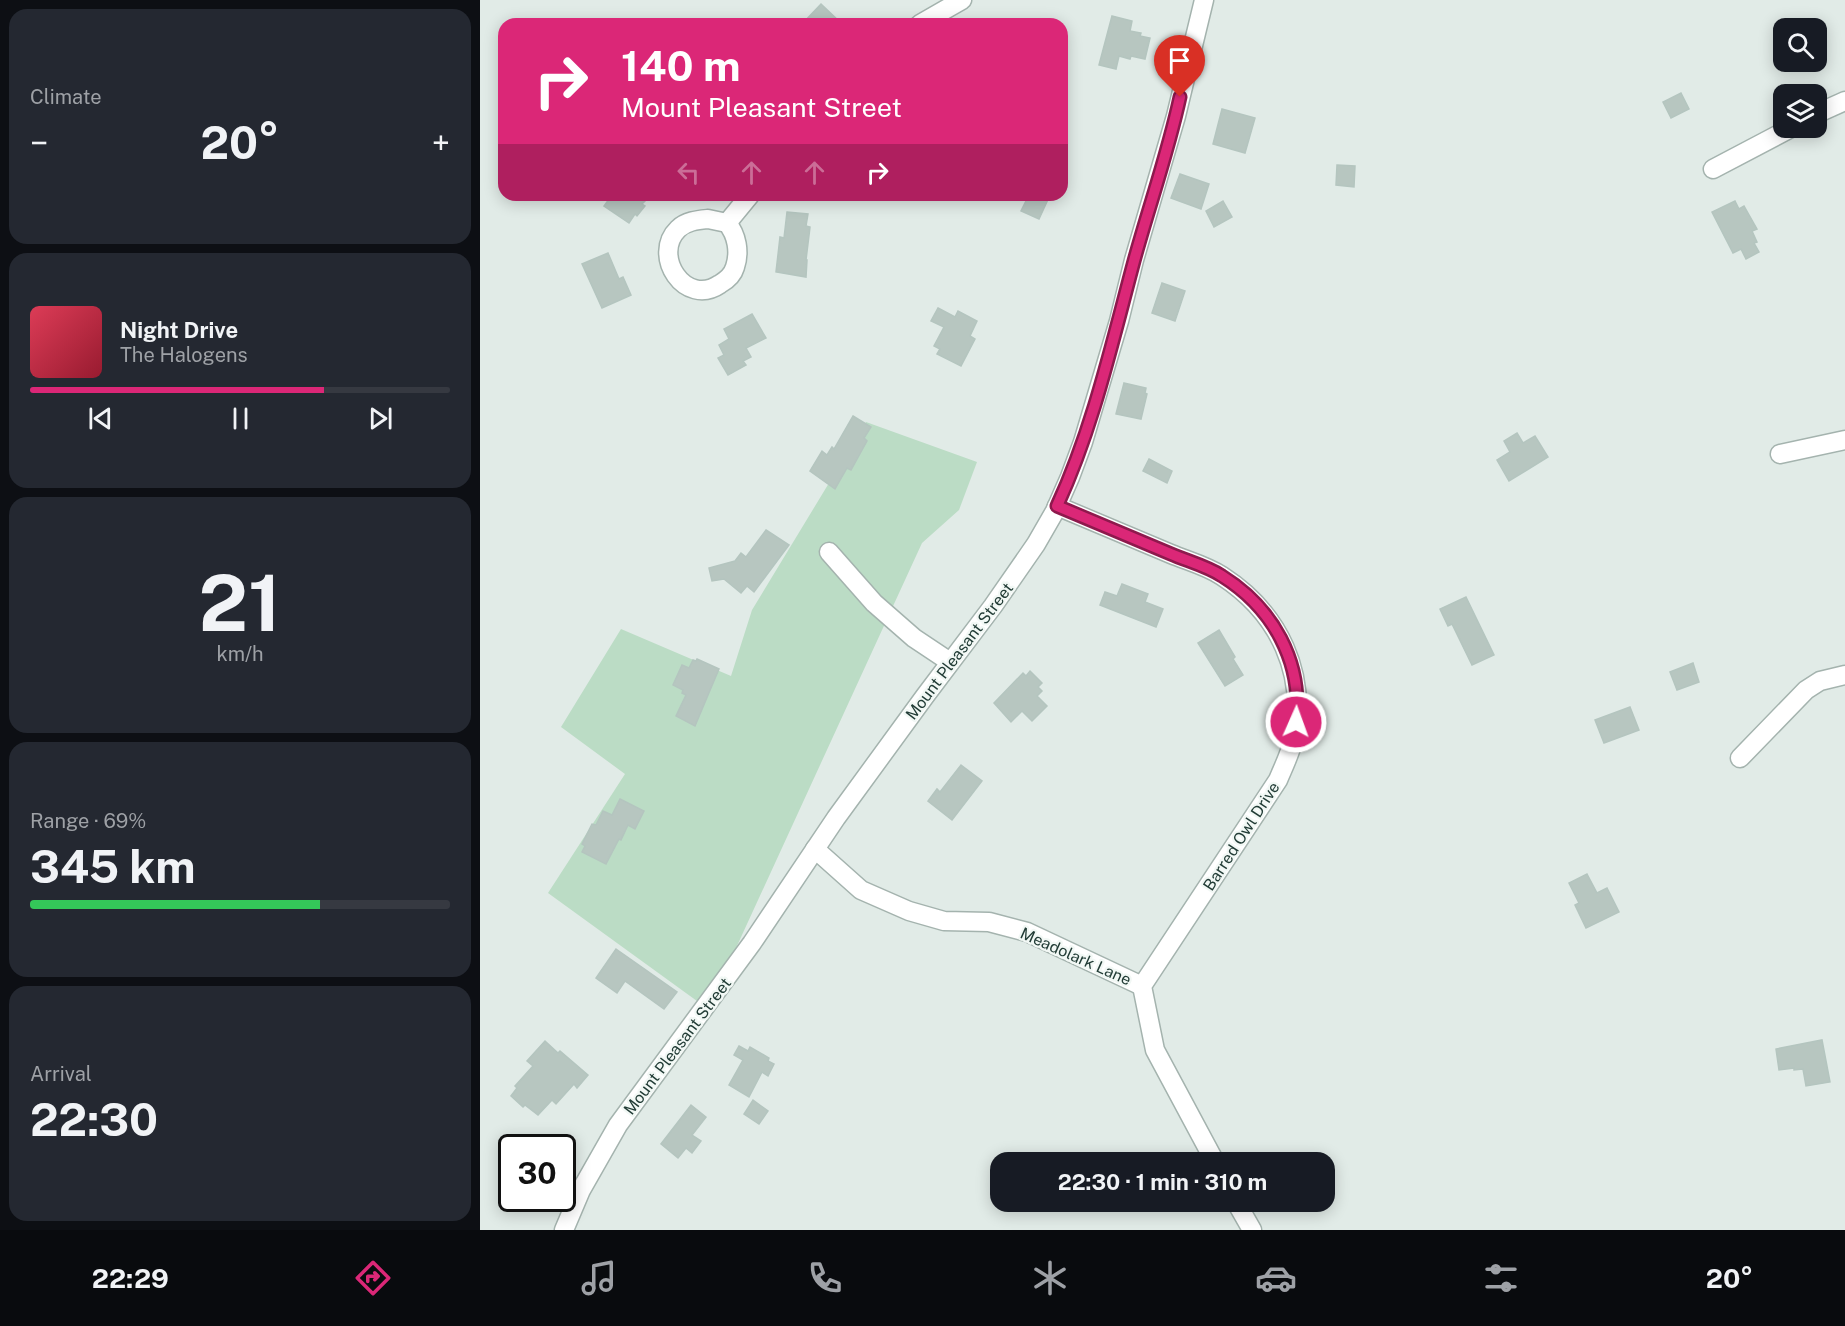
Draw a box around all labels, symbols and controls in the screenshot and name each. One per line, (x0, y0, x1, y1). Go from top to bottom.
map controls (1773, 18, 1827, 138)
button: search (1773, 18, 1827, 72)
pin (1154, 35, 1205, 97)
text: 140 m (621, 41, 741, 90)
icon: right (522, 42, 600, 120)
icon: arrive (1163, 44, 1196, 77)
button: layers (1773, 84, 1827, 138)
text: Climate (30, 85, 102, 109)
text: Mount Pleasant Street (621, 91, 902, 123)
text: 20° (201, 116, 279, 169)
text: − (30, 124, 48, 162)
text: + (432, 124, 450, 162)
icon: left (672, 156, 705, 189)
icon: ahead (735, 156, 768, 189)
icon: ahead (798, 156, 831, 189)
icon: right (861, 156, 894, 189)
text: Night Drive (120, 317, 238, 343)
text: The Halogens (120, 343, 248, 367)
icon: previous (84, 402, 117, 435)
icon: pause (224, 402, 257, 435)
icon: next (364, 402, 397, 435)
text: 21 (199, 557, 281, 649)
street label: Mount Pleasant Street (902, 579, 1017, 724)
text: km/h (216, 642, 264, 666)
position arrow (1264, 690, 1328, 754)
street label: Barred Owl Drive (1199, 778, 1284, 894)
text: Range · 69% (30, 809, 146, 833)
text: 345 km (30, 840, 196, 893)
street label: Meadolark Lane (1017, 924, 1134, 989)
street label: Mount Pleasant Street (620, 974, 735, 1119)
text: Arrival (30, 1062, 92, 1086)
text: 22:30 (30, 1093, 158, 1146)
speed limit sign: 30 (498, 1134, 576, 1212)
text: 22:30 · 1 min · 310 m (1058, 1169, 1267, 1195)
icon: directions (352, 1257, 394, 1299)
icon: music (578, 1257, 620, 1299)
icon: phone (804, 1257, 846, 1299)
icon: climate (1029, 1257, 1071, 1299)
icon: car (1255, 1257, 1297, 1299)
icon: filters (1480, 1257, 1522, 1299)
text: 22:29 (92, 1262, 169, 1294)
text: 20° (1706, 1262, 1753, 1294)

